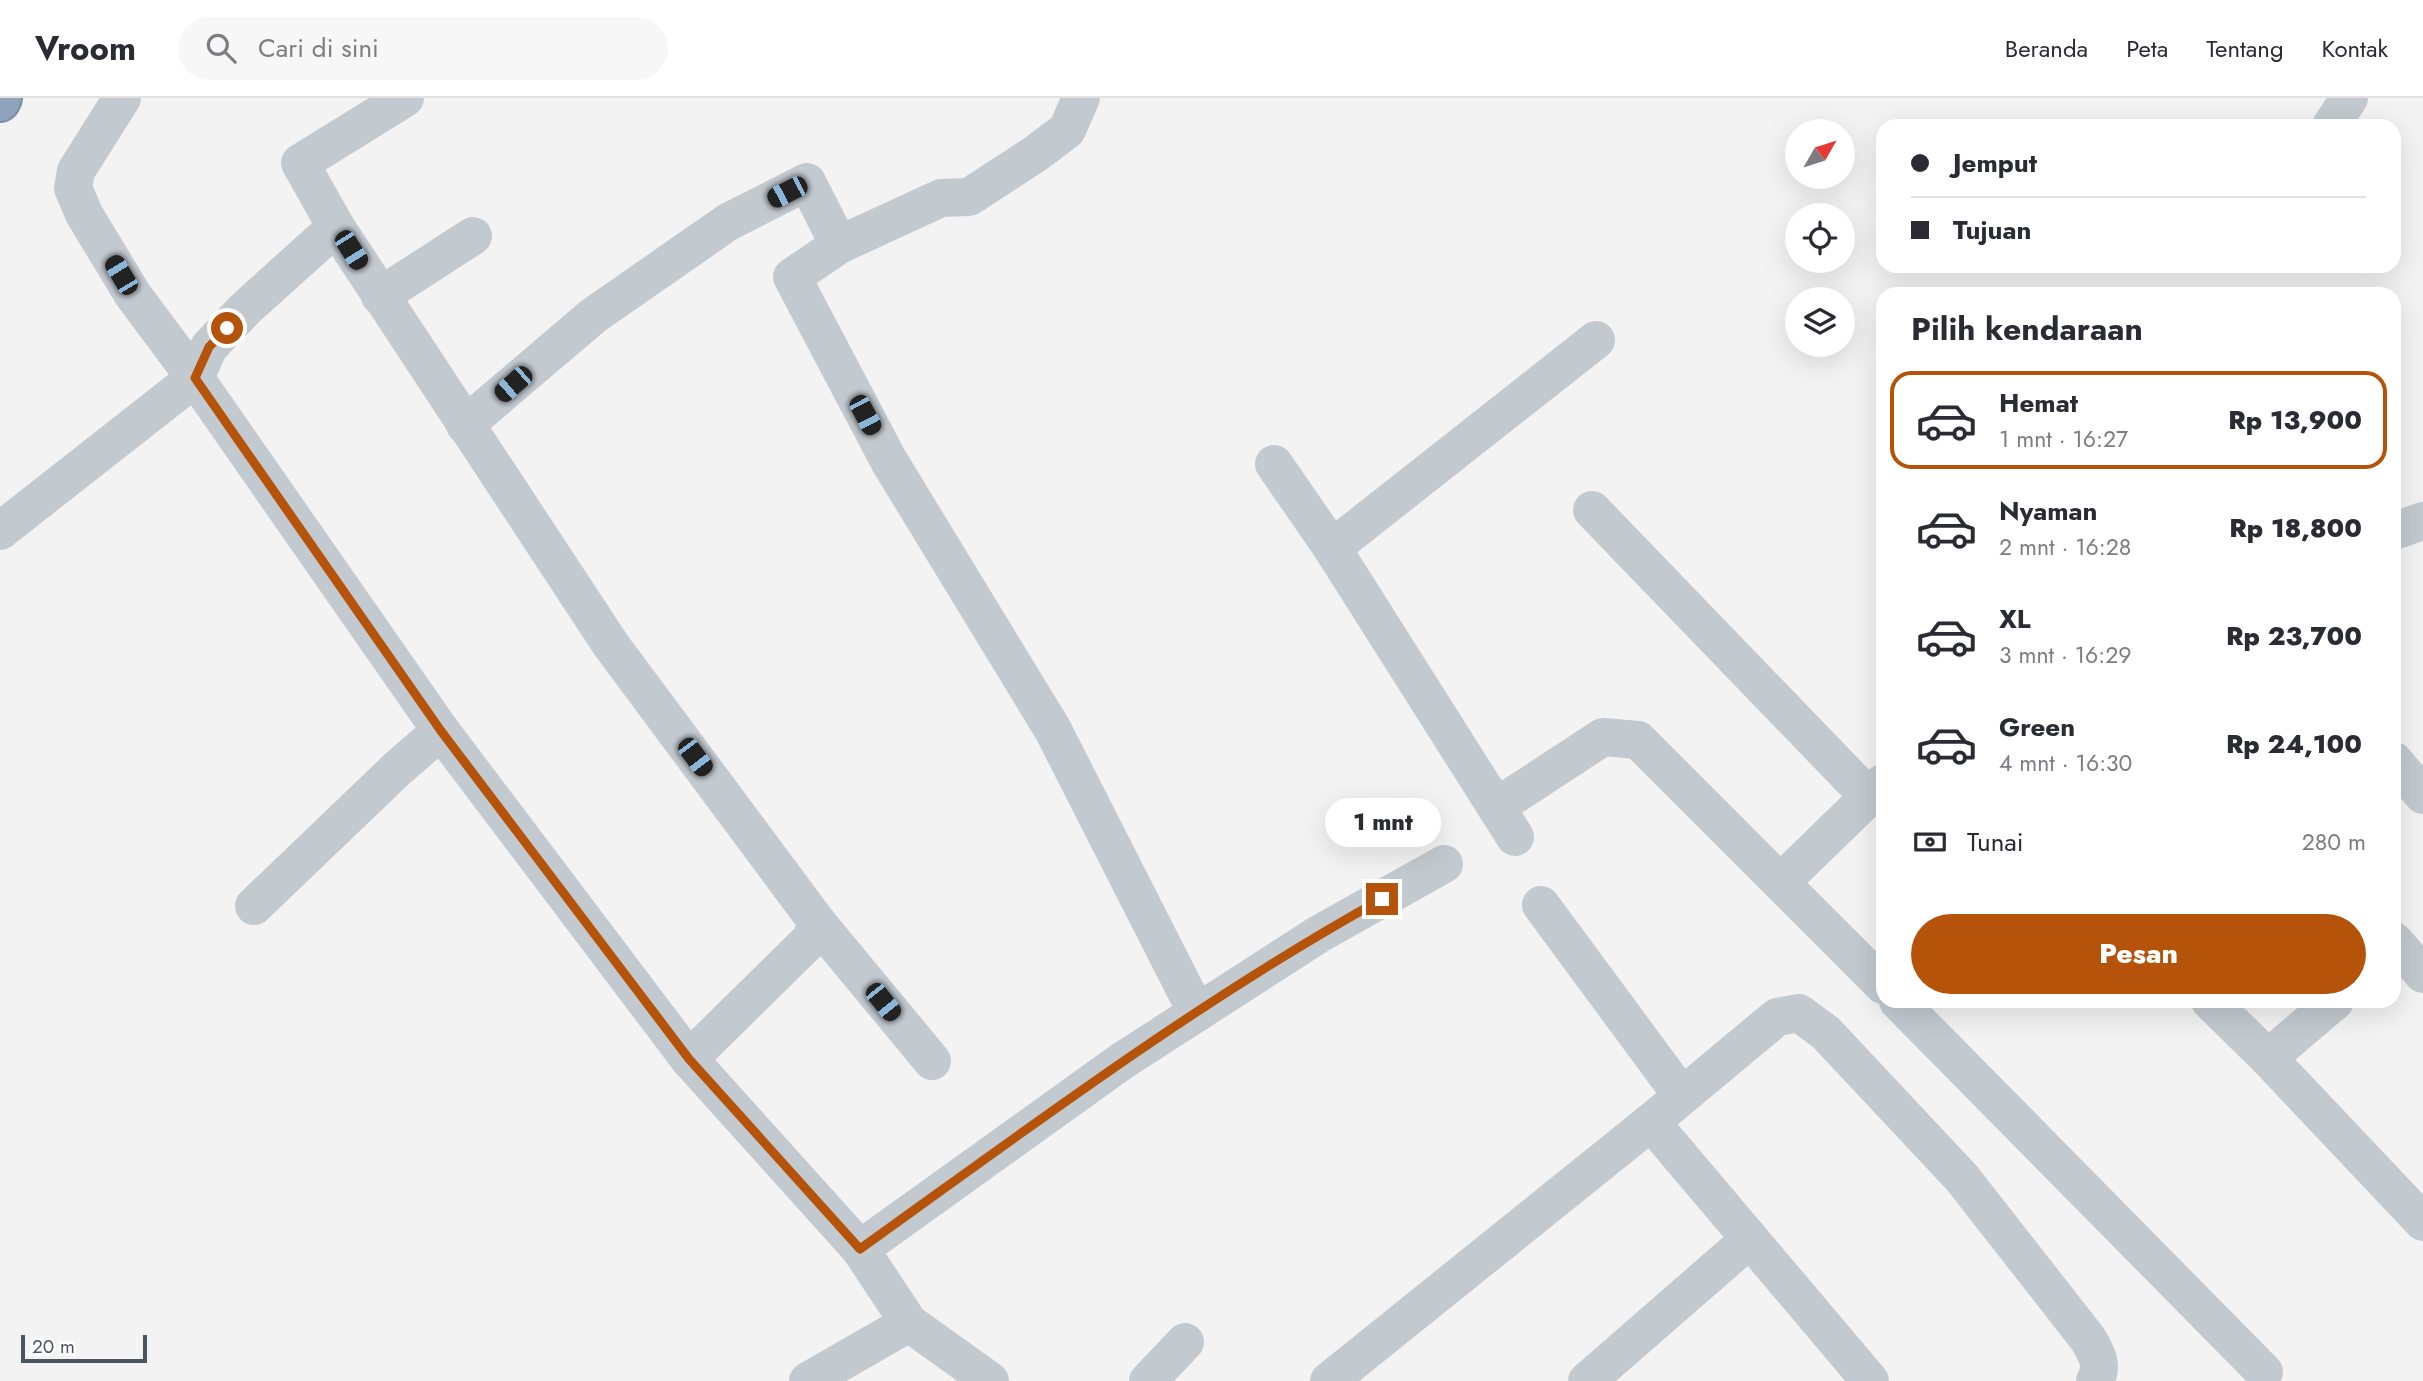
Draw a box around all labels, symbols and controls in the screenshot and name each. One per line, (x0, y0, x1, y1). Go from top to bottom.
search box (178, 17, 668, 80)
text: Vroom (35, 25, 136, 72)
icon: search (202, 29, 240, 67)
text: Cari di sini (258, 29, 379, 67)
text: Beranda (2005, 31, 2088, 66)
text: Peta (2126, 31, 2168, 66)
text: Tentang (2206, 31, 2284, 66)
text: Kontak (2322, 31, 2388, 66)
north arrow (1785, 119, 1855, 189)
map controls (1785, 119, 1855, 357)
text: Jemput (1953, 144, 2037, 182)
car (764, 173, 811, 211)
button: locate (1785, 203, 1855, 273)
text: Tujuan (1953, 211, 2031, 249)
car (331, 227, 372, 273)
car (102, 252, 141, 298)
button: layers (1785, 287, 1855, 357)
text: Pilih kendaraan (1911, 306, 2143, 352)
route start (211, 312, 243, 344)
car (491, 362, 536, 406)
text: Hemat (1999, 384, 2078, 422)
icon: car (1915, 389, 1978, 452)
car (846, 392, 885, 438)
text: Rp 13,900 (2228, 401, 2362, 439)
text: 1 mnt · 16:27 (1999, 422, 2128, 456)
text: Nyaman (1999, 492, 2098, 530)
icon: car (1915, 497, 1978, 560)
text: Rp 18,800 (2229, 509, 2362, 547)
text: 2 mnt · 16:28 (1999, 530, 2131, 564)
text: XL (1999, 600, 2031, 638)
icon: car (1915, 605, 1978, 668)
text: Rp 23,700 (2226, 617, 2362, 655)
text: 3 mnt · 16:29 (1999, 638, 2132, 672)
text: Green (1999, 708, 2075, 746)
icon: car (1915, 713, 1978, 776)
text: Rp 24,100 (2226, 725, 2362, 763)
car (674, 734, 717, 780)
text: 4 mnt · 16:30 (1999, 746, 2132, 780)
callout: 1 mnt (1324, 798, 1440, 846)
text: 1 mnt (1353, 805, 1413, 839)
icon: cash (1911, 823, 1949, 861)
text: Tunai (1967, 823, 2024, 861)
text: 280 m (2302, 825, 2366, 859)
route end (1366, 883, 1398, 915)
button: Pesan (1911, 914, 2366, 994)
car (862, 979, 905, 1025)
scale bar (21, 1332, 147, 1364)
text: 20 m (32, 1333, 75, 1360)

